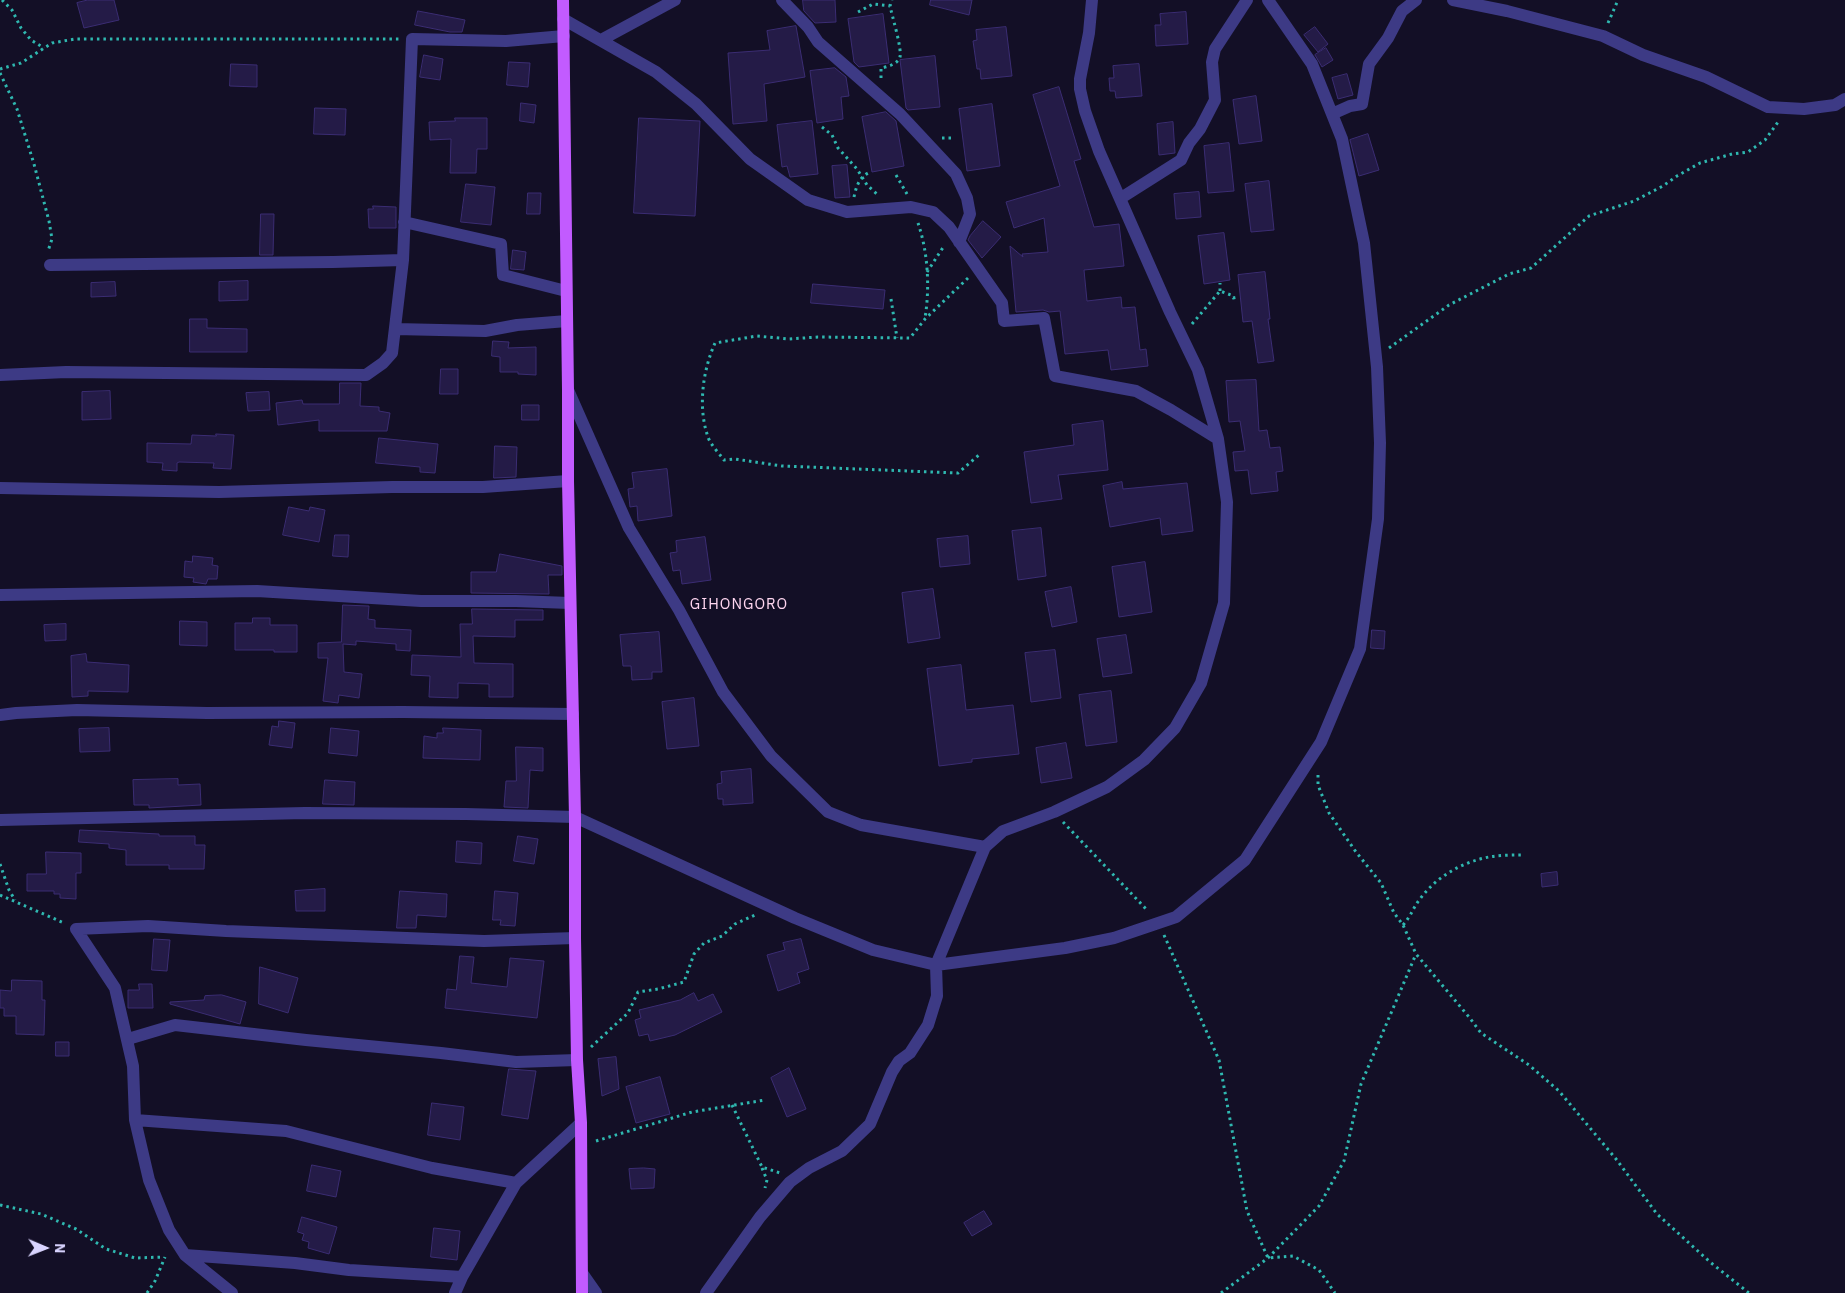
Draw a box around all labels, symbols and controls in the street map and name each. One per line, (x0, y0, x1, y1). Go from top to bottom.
district label: GIHONGORO (689, 596, 789, 614)
north arrow (20, 1223, 70, 1273)
text: N (51, 1243, 69, 1253)

